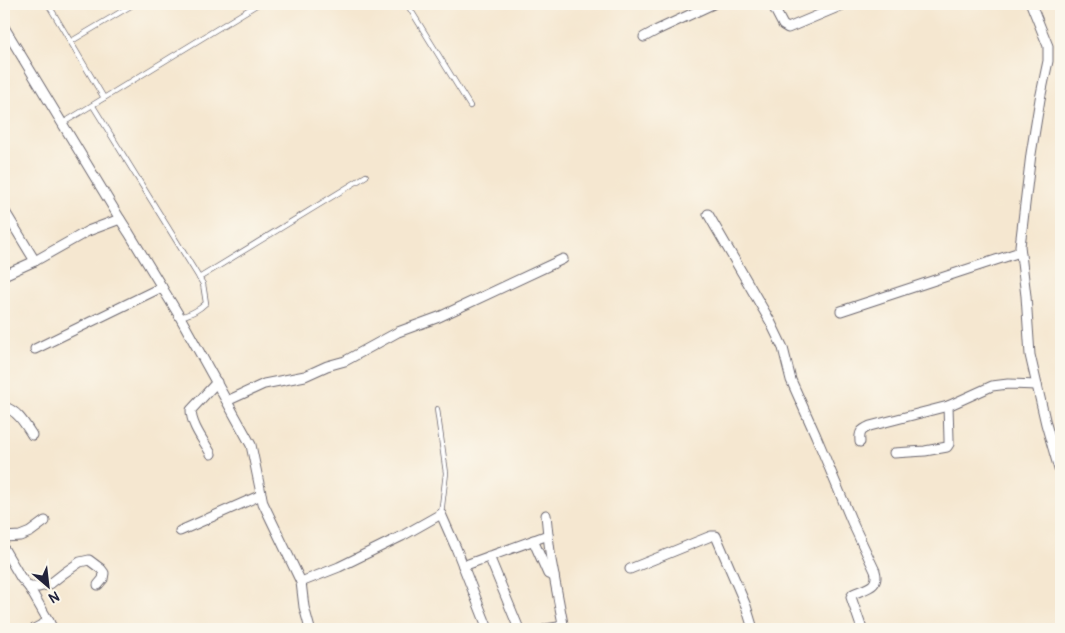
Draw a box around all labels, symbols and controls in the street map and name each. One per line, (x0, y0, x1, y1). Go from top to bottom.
north arrow (22, 560, 72, 610)
text: N (46, 587, 62, 607)

